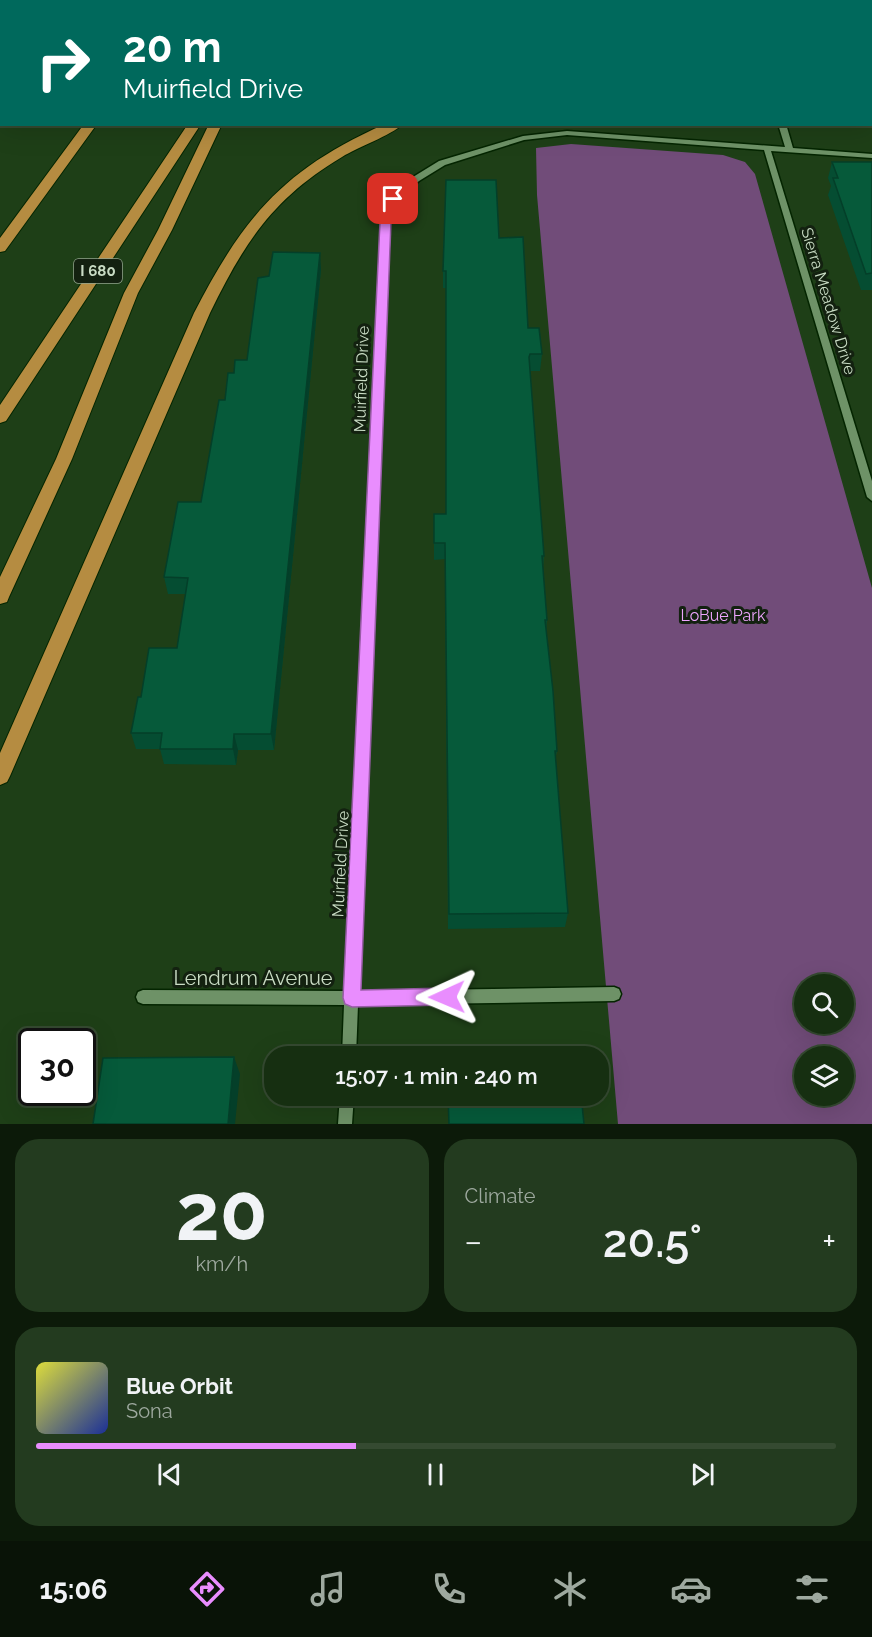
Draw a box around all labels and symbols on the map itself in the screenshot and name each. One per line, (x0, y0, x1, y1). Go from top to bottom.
pin (367, 173, 418, 224)
street label: Sierra Meadow Drive (797, 225, 860, 377)
road number: I 680 (74, 259, 122, 283)
street label: Muirfield Drive (350, 325, 373, 433)
park label: LoBue Park (681, 606, 766, 625)
street label: Muirfield Drive (328, 810, 353, 918)
position arrow (415, 965, 479, 1029)
street label: Lendrum Avenue (173, 966, 333, 990)
speed limit sign: 30 (18, 1028, 96, 1106)

